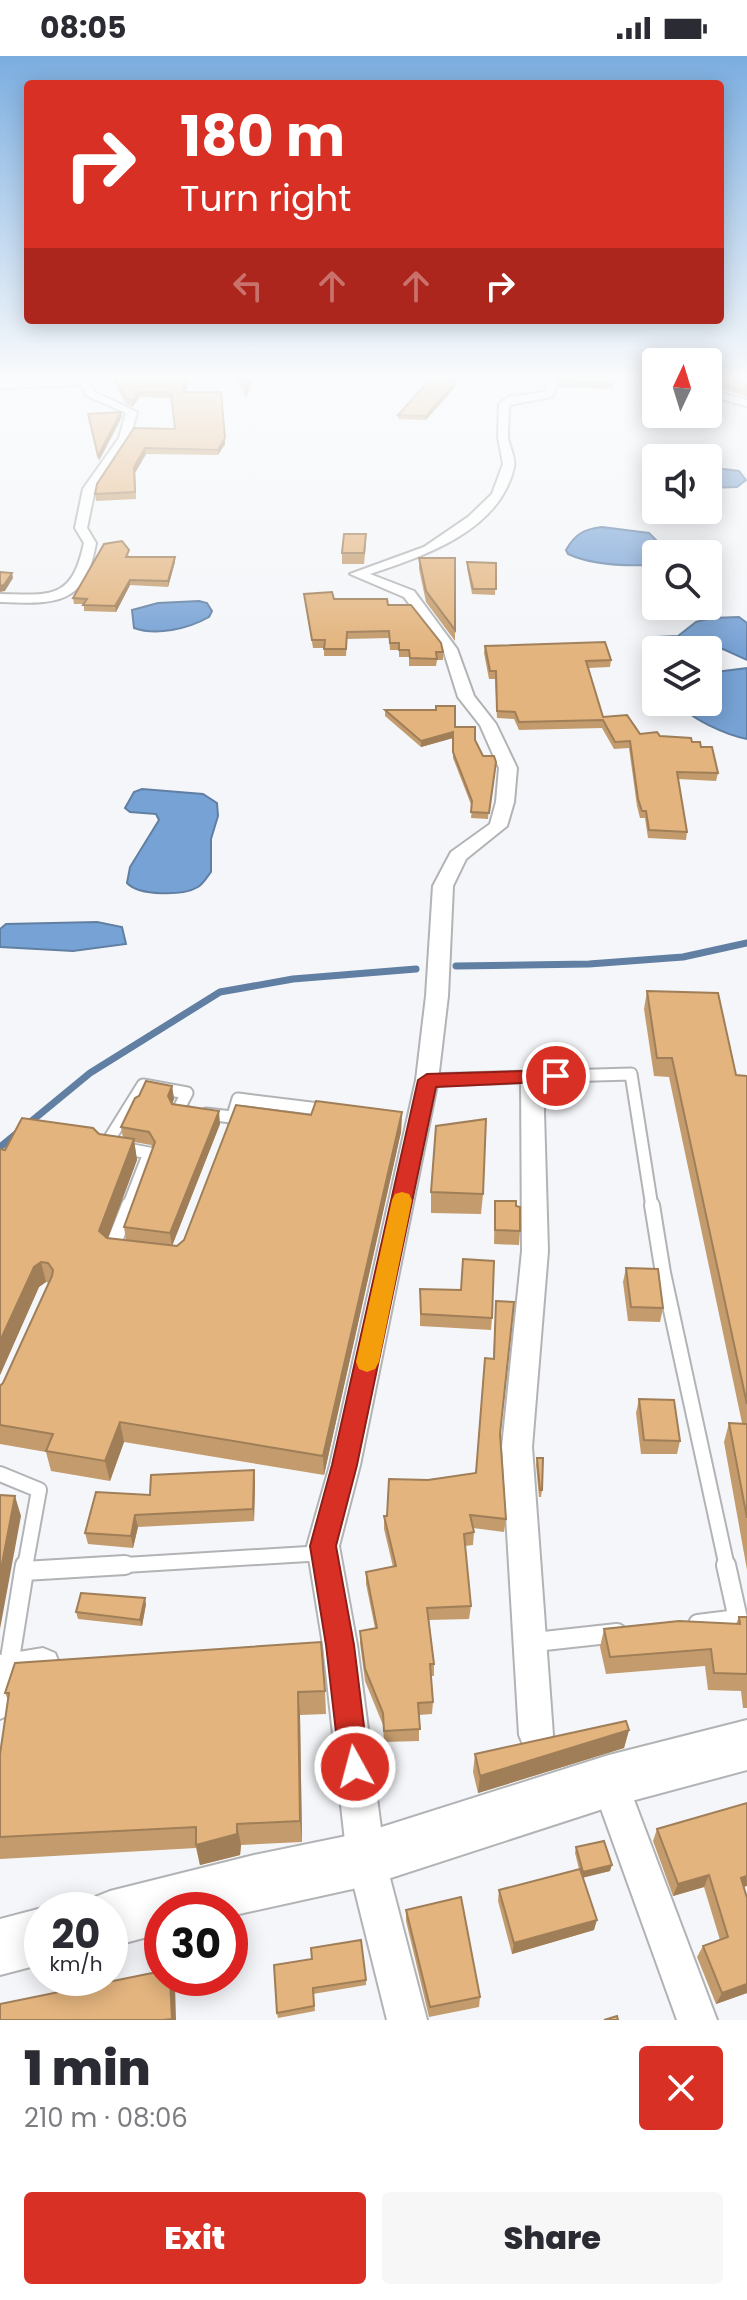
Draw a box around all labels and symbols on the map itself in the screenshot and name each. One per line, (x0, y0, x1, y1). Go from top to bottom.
north arrow (642, 348, 722, 428)
pin (522, 1042, 590, 1110)
position arrow (313, 1725, 397, 1809)
speed limit sign: 30 (144, 1892, 248, 1996)

